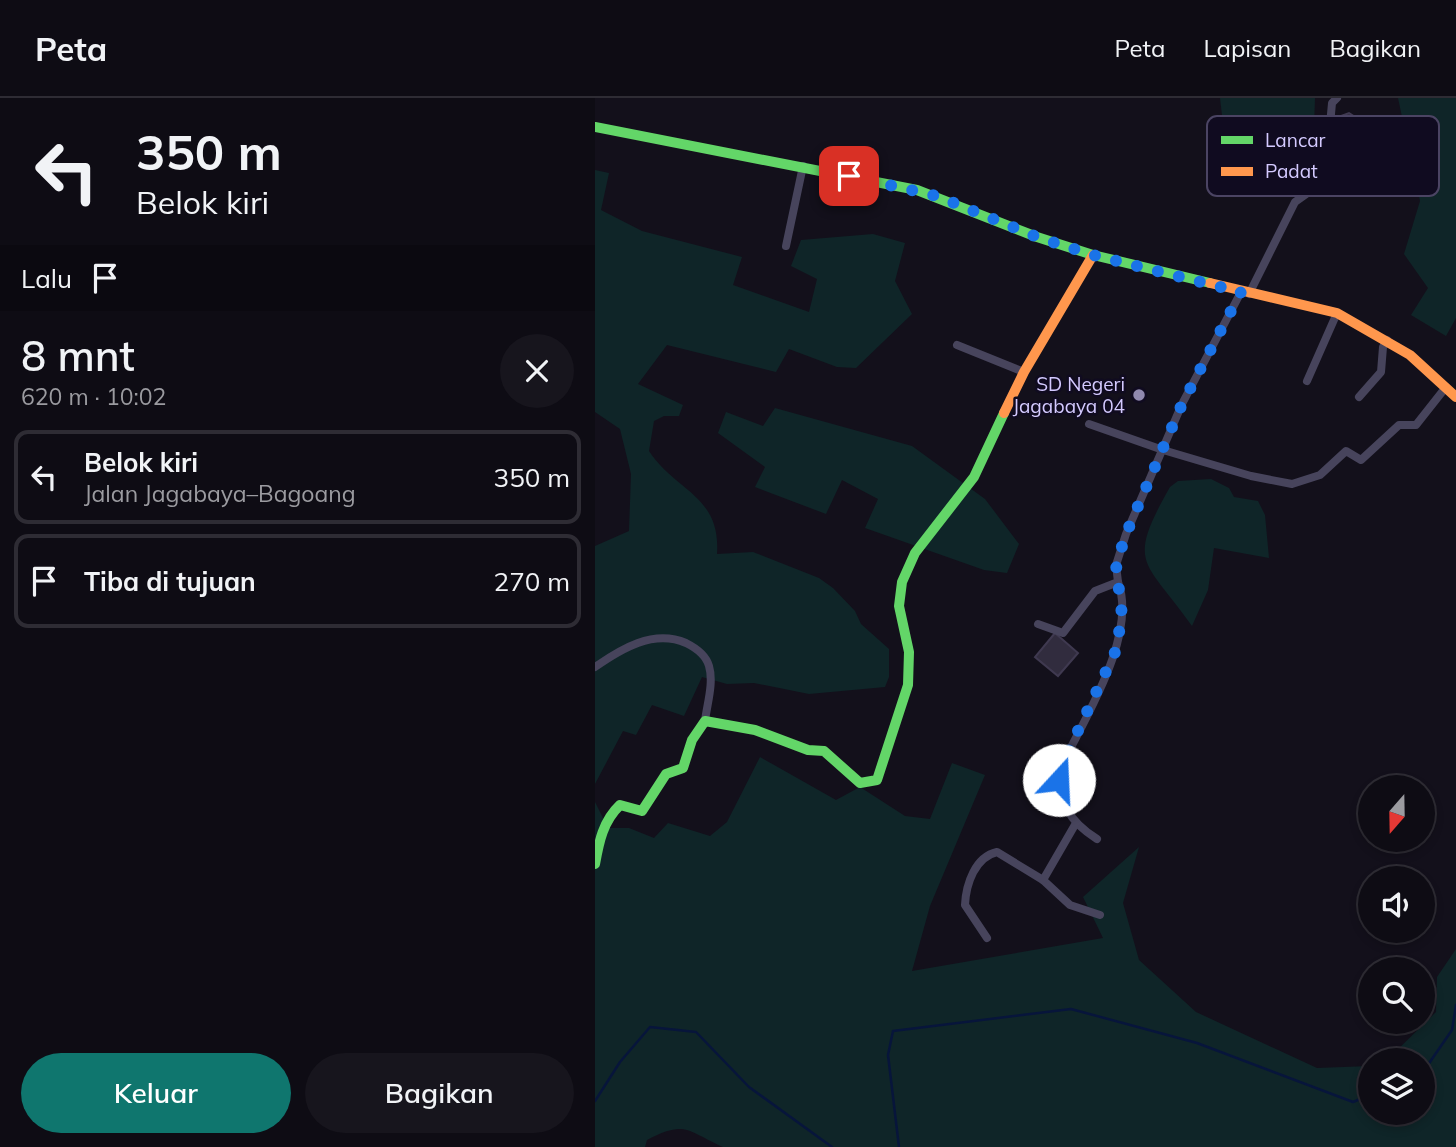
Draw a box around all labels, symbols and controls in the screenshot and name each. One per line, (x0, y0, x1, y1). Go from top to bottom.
text: Peta (35, 28, 107, 69)
text: Peta (1114, 33, 1165, 63)
text: Lapisan (1203, 33, 1291, 63)
text: Bagikan (1329, 33, 1421, 63)
legend (1207, 116, 1439, 196)
text: 350 m (136, 121, 282, 182)
icon: left (21, 126, 112, 217)
text: Lancar (1265, 128, 1326, 152)
pin (819, 146, 879, 206)
icon: arrive (830, 157, 868, 195)
text: Padat (1265, 159, 1318, 183)
text: Belok kiri (136, 182, 269, 222)
icon: arrive (86, 259, 124, 297)
text: Lalu (21, 262, 72, 295)
text: 8 mnt (21, 329, 135, 382)
button: close (500, 334, 574, 408)
place label: SD Negeri Jagabaya 04 (1013, 372, 1125, 418)
text: 620 m · 10:02 (21, 382, 166, 411)
marker: SD Negeri Jagabaya 04 (1131, 387, 1147, 403)
text: Belok kiri (84, 446, 198, 479)
icon: left (25, 458, 63, 496)
text: 350 m (494, 461, 570, 494)
text: Jalan Jagabaya–Bagoang (84, 479, 356, 508)
icon: arrive (25, 562, 63, 600)
text: Tiba di tujuan (84, 565, 256, 598)
text: 270 m (494, 565, 570, 598)
position arrow (1022, 743, 1096, 817)
north arrow (1358, 775, 1435, 852)
map controls (1358, 775, 1435, 1125)
button: sound (1358, 866, 1435, 943)
button: search (1358, 957, 1435, 1034)
button: layers (1358, 1048, 1435, 1125)
button: Keluar (21, 1053, 291, 1133)
button: Bagikan (305, 1053, 574, 1133)

